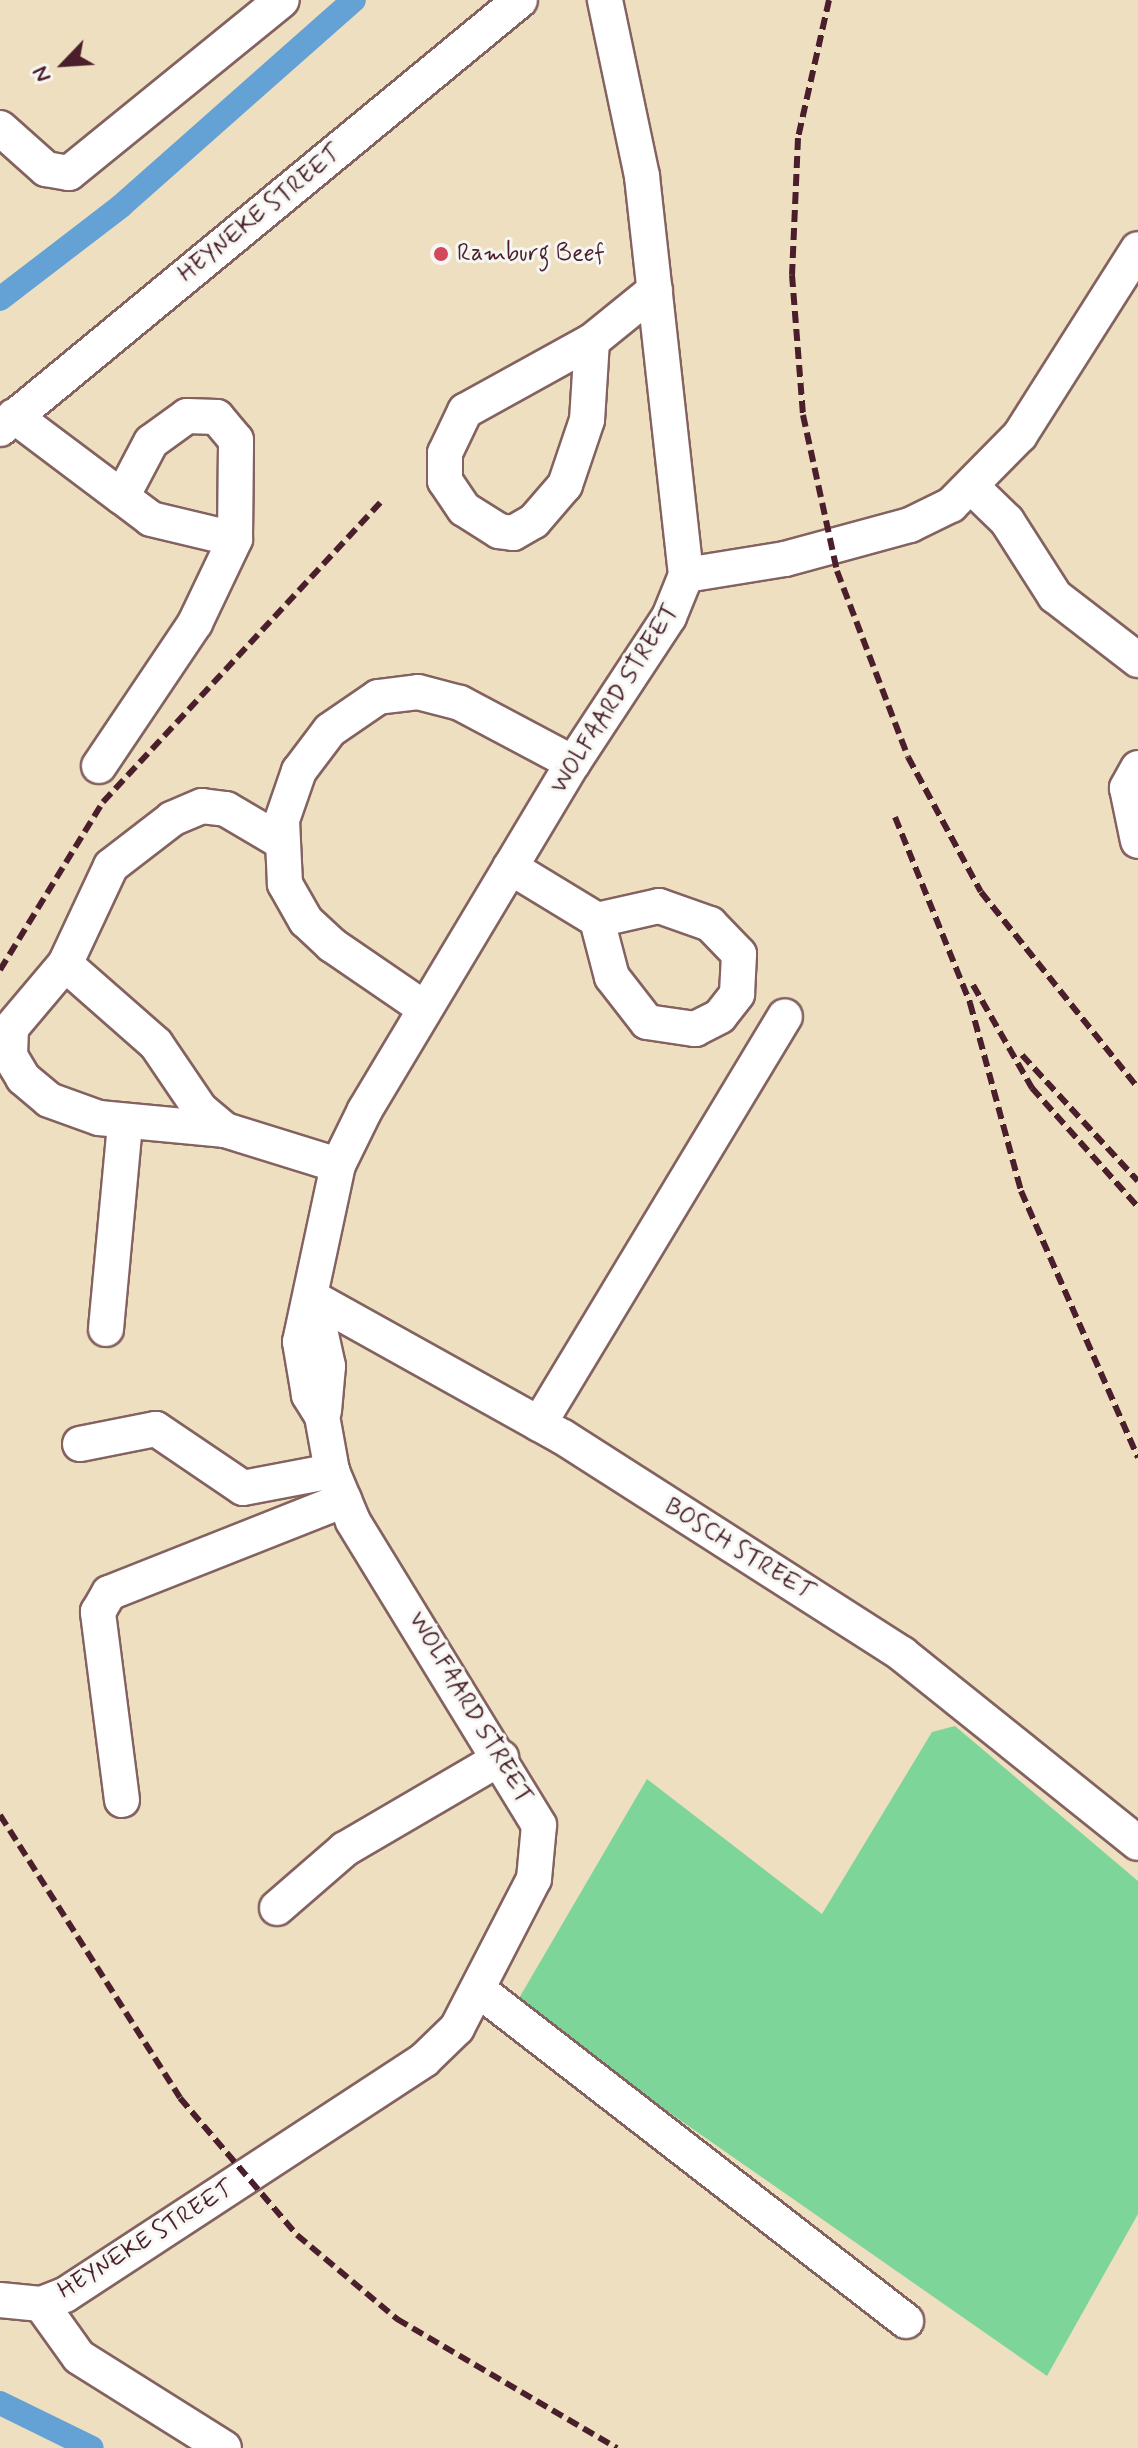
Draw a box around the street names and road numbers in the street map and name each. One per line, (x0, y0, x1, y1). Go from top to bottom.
street label: HEYNEKE STREET (172, 139, 348, 289)
street label: WOLFAARD STREET (544, 598, 686, 800)
street label: BOSCH STREET (659, 1492, 819, 1608)
street label: WOLFAARD STREET (401, 1606, 539, 1810)
street label: HEYNEKE STREET (53, 2174, 239, 2306)

